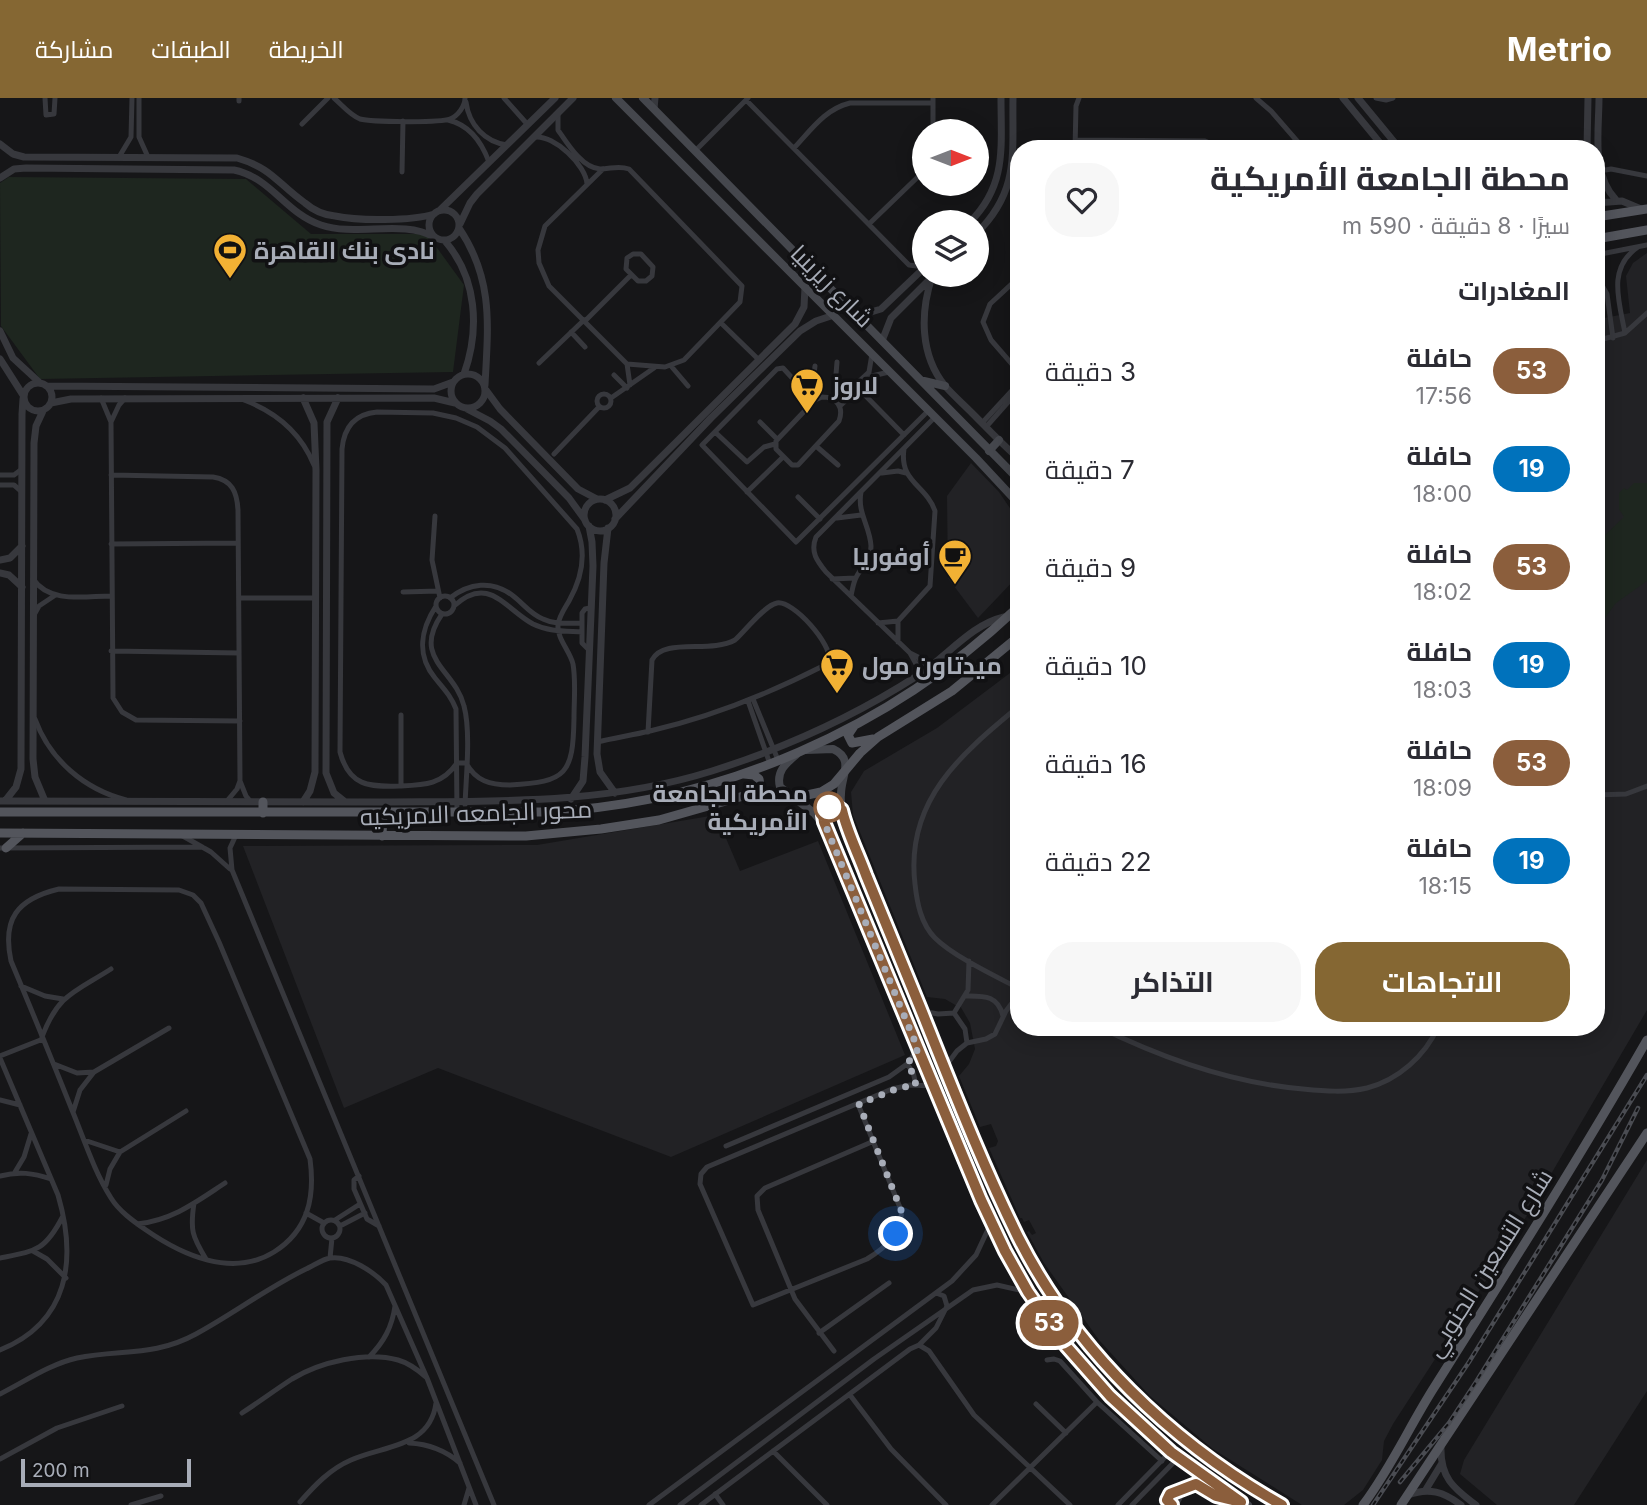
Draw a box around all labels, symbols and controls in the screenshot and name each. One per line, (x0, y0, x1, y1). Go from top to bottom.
text: Metrio (1507, 29, 1612, 69)
text: مشاركة (35, 35, 113, 64)
text: الطبقات (151, 35, 231, 64)
text: الخريطة (269, 35, 344, 64)
north arrow (912, 119, 989, 196)
map controls (912, 119, 989, 287)
text: محطة الجامعة الأمريكية (1210, 158, 1570, 198)
button: heart (1045, 163, 1119, 237)
button: layers (912, 210, 989, 287)
text: سيرًا · 8 دقيقة · 590 m (1342, 212, 1570, 240)
sports icon: نادى بنك القاهرة (211, 231, 249, 280)
place label: نادى بنك القاهرة (254, 236, 435, 265)
street label: شارع زيزينيا (783, 239, 879, 335)
text: المغادرات (1458, 275, 1570, 306)
text: حافلة (1407, 342, 1472, 373)
text: 3 دقيقة (1045, 356, 1136, 387)
text: 53 (1516, 356, 1547, 385)
supermarket icon: لاروز (788, 366, 826, 415)
place label: لاروز (831, 371, 878, 400)
text: 17:56 (1416, 382, 1472, 410)
text: حافلة (1407, 440, 1472, 471)
text: 7 دقيقة (1045, 454, 1135, 485)
text: 19 (1519, 454, 1544, 483)
text: 18:00 (1413, 480, 1472, 508)
cafe icon: أوفوريا (936, 537, 974, 586)
text: حافلة (1407, 538, 1472, 569)
place label: أوفوريا (852, 541, 930, 571)
text: 9 دقيقة (1045, 552, 1136, 583)
text: 53 (1516, 552, 1547, 581)
text: 18:02 (1413, 578, 1472, 606)
text: حافلة (1407, 636, 1472, 667)
supermarket icon: ميدتاون مول (818, 646, 856, 695)
text: 10 دقيقة (1045, 650, 1147, 681)
text: 19 (1519, 650, 1544, 679)
place label: ميدتاون مول (862, 651, 1002, 680)
text: 18:03 (1413, 676, 1472, 704)
text: حافلة (1407, 734, 1472, 765)
text: 16 دقيقة (1045, 748, 1147, 779)
text: 53 (1516, 748, 1547, 777)
text: 18:09 (1413, 774, 1472, 802)
place label: محطة الجامعة الأمريكية (652, 779, 808, 836)
marker: محطة الجامعة الأمريكية (814, 792, 844, 822)
street label: محور الجامعه الامريكيه (359, 794, 593, 832)
text: حافلة (1407, 832, 1472, 863)
text: 22 دقيقة (1045, 846, 1152, 877)
text: 19 (1519, 846, 1544, 875)
text: 18:15 (1418, 872, 1472, 900)
button: التذاكر (1045, 942, 1301, 1022)
button: الاتجاهات (1315, 942, 1570, 1022)
street label: شارع التسعين الجنوبي (1419, 1164, 1563, 1365)
your location (878, 1216, 913, 1251)
line badge: 53 (1018, 1300, 1080, 1346)
text: 53 (1034, 1308, 1064, 1337)
scale bar (21, 1456, 191, 1488)
text: 200 m (32, 1459, 90, 1482)

